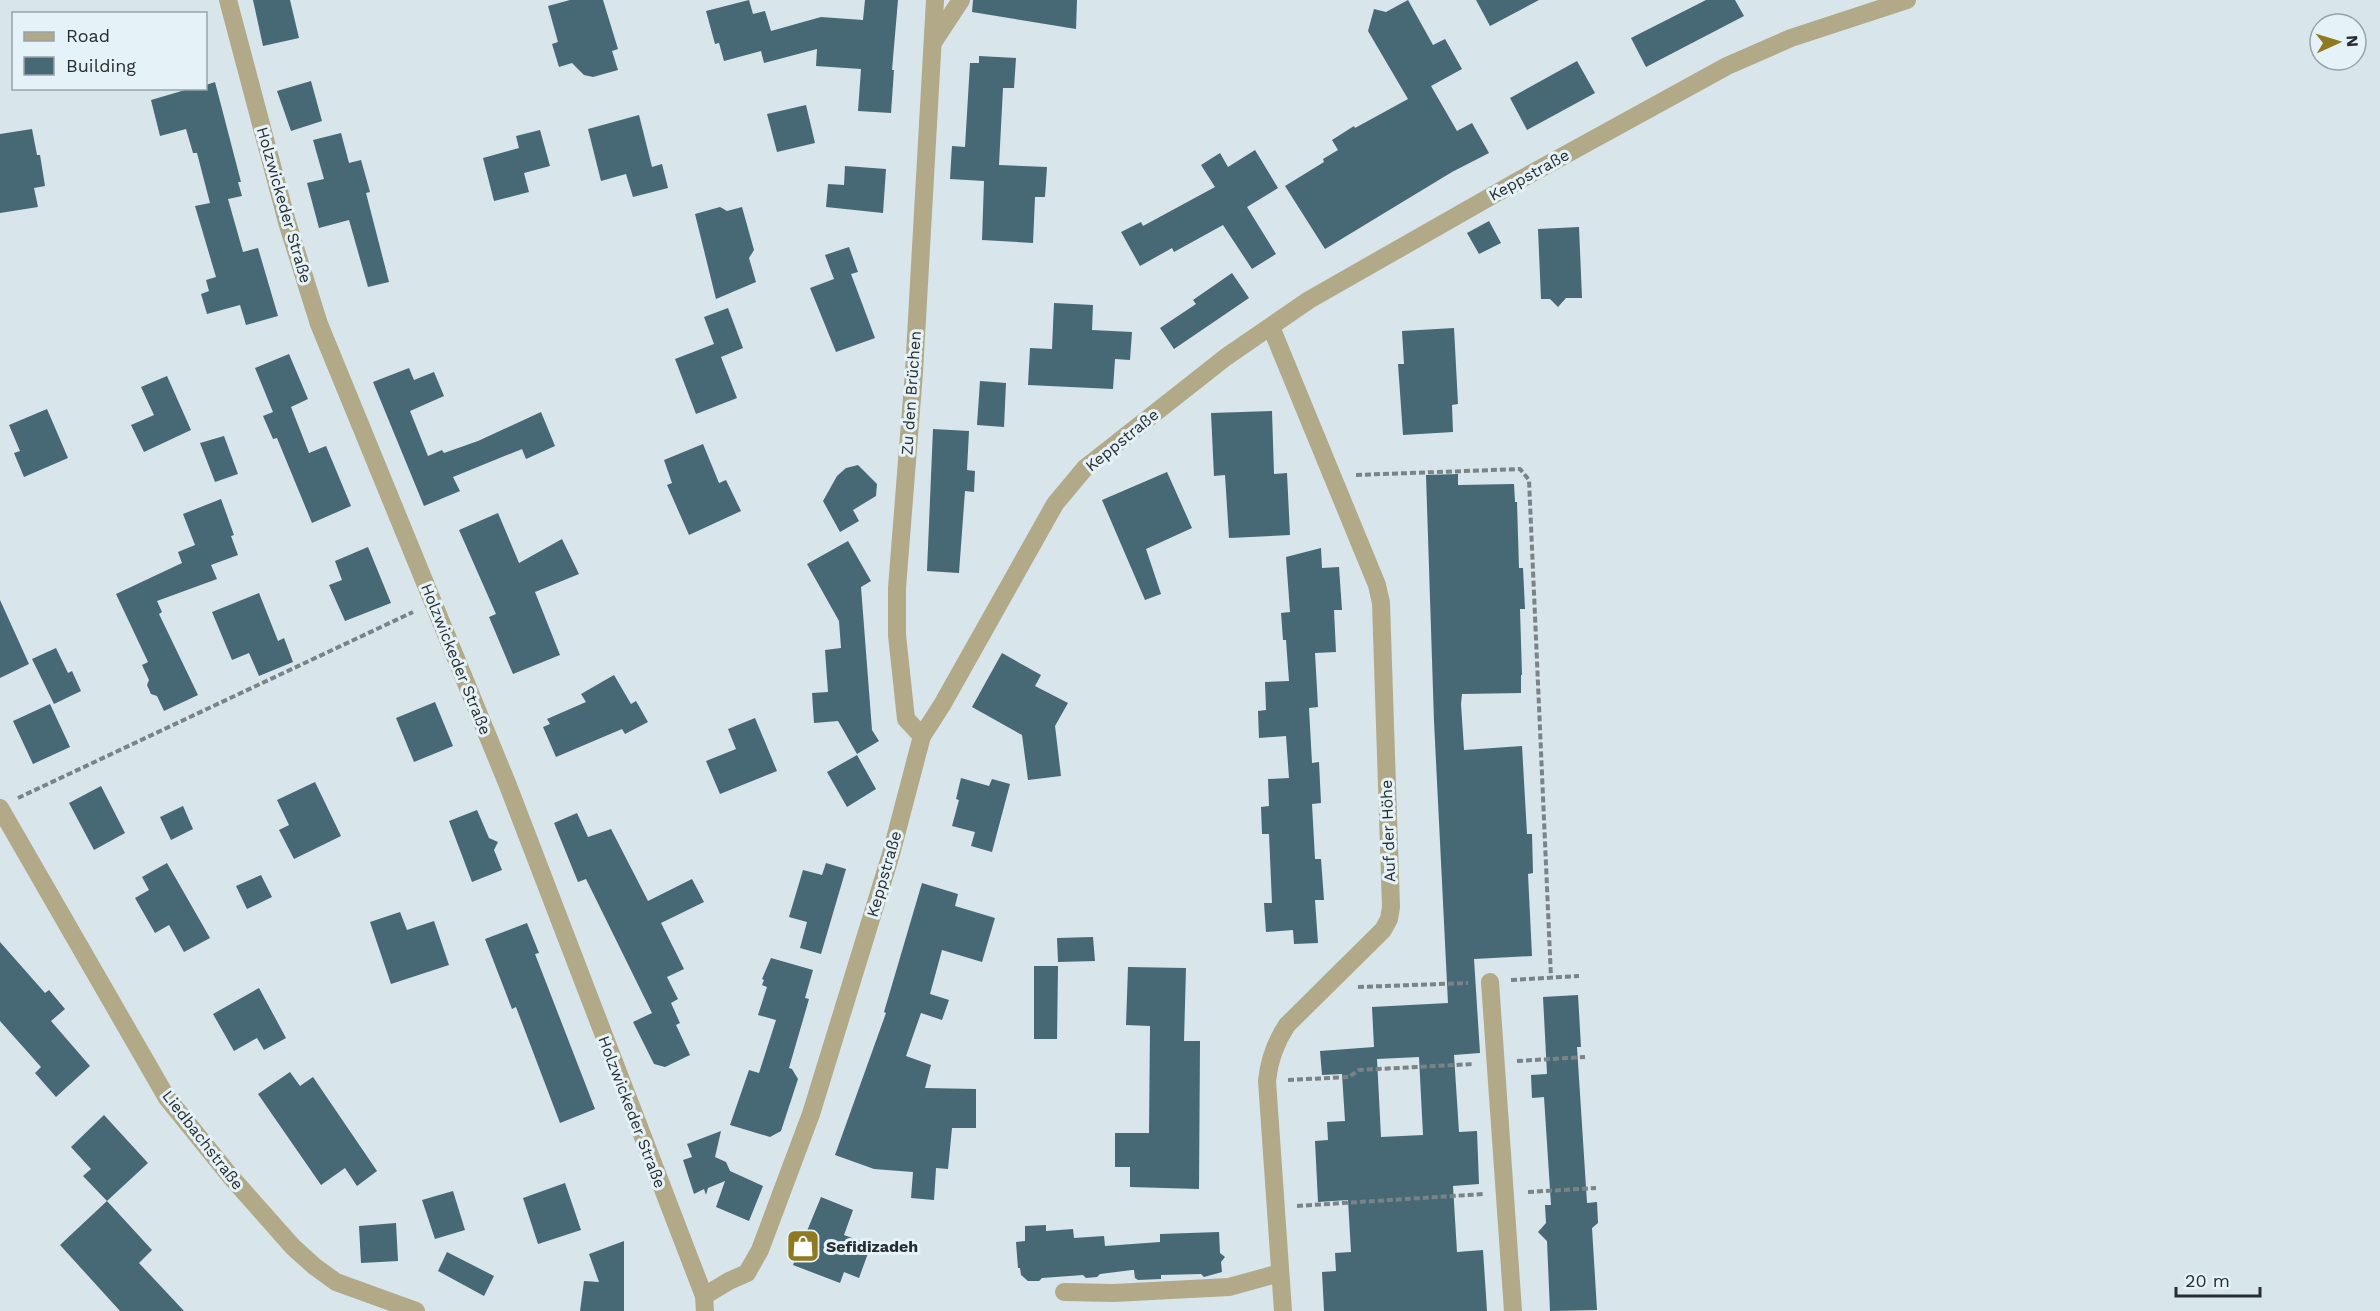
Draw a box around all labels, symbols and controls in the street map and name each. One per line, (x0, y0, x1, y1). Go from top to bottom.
legend (12, 12, 207, 90)
north arrow (2308, 12, 2368, 72)
text: Road (66, 25, 110, 46)
text: N (2343, 34, 2362, 48)
text: Building (66, 55, 136, 76)
street label: Holzwickeder Straße (253, 125, 315, 285)
street label: Keppstraße (1486, 145, 1572, 205)
street label: Zu den Brüchen (897, 330, 925, 456)
street label: Keppstraße (1082, 405, 1162, 475)
street label: Holzwickeder Straße (417, 581, 495, 737)
street label: Auf der Höhe (1377, 779, 1399, 883)
street label: Keppstraße (863, 829, 905, 919)
street label: Holzwickeder Straße (594, 1033, 670, 1191)
street label: Liedbachstraße (158, 1087, 248, 1193)
shop icon: Sefidizadeh (785, 1228, 821, 1264)
place label: Sefidizadeh (826, 1237, 918, 1256)
scale bar (2176, 1260, 2260, 1298)
text: 20 m (2185, 1270, 2230, 1291)

